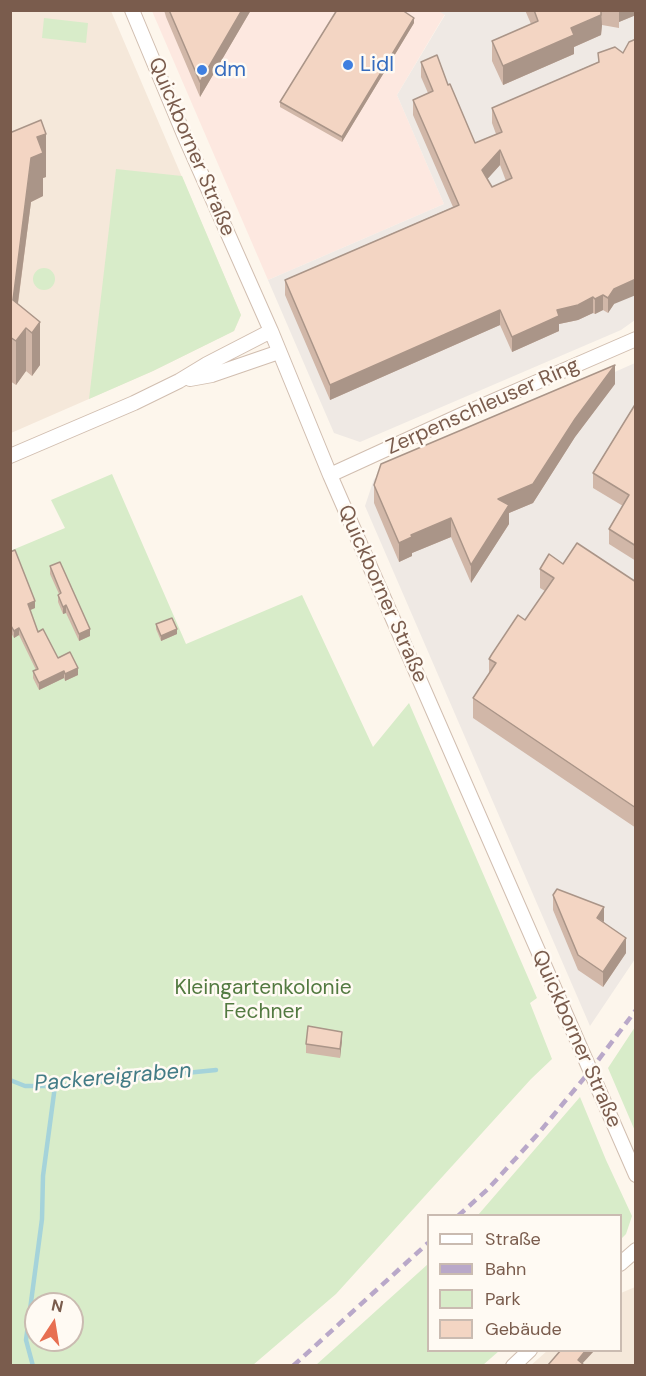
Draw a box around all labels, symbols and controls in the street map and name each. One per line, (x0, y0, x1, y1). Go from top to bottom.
place label: Lidl (360, 52, 394, 78)
street label: Quickborner Straße (142, 54, 240, 240)
place label: dm (214, 57, 246, 83)
marker: Lidl (341, 58, 355, 72)
marker: dm (195, 63, 209, 77)
street label: Zerpenschleuser Ring (383, 353, 583, 461)
street label: Quickborner Straße (331, 501, 433, 687)
street label: Quickborner Straße (525, 946, 627, 1132)
park label: Kleingartenkolonie Fechner (174, 975, 352, 1025)
water label: Packereigraben (33, 1058, 193, 1098)
legend (427, 1214, 622, 1352)
text: Straße (485, 1227, 541, 1251)
text: Bahn (485, 1257, 526, 1281)
text: Park (485, 1287, 521, 1311)
north arrow (24, 1292, 84, 1352)
text: N (50, 1294, 65, 1317)
text: Gebäude (485, 1317, 562, 1341)

